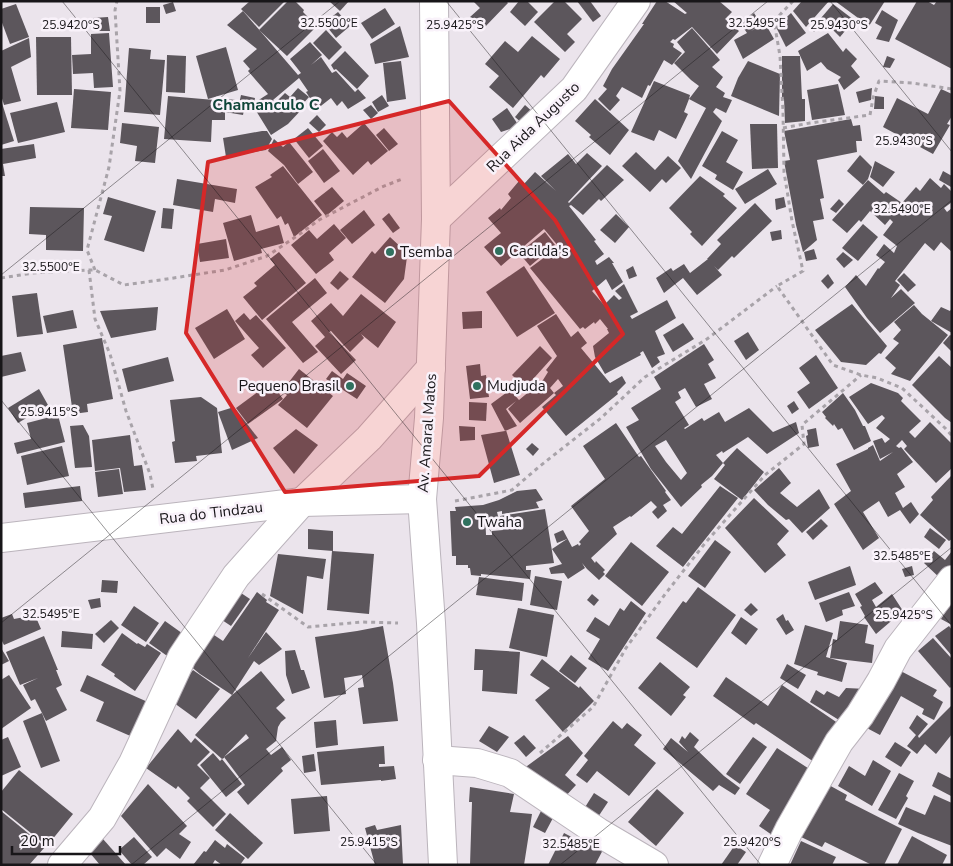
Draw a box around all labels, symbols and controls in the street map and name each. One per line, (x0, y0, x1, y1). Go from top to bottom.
text: 32.5500°E (300, 15, 358, 31)
text: 32.5495°E (728, 15, 786, 31)
text: 25.9420°S (42, 17, 100, 33)
text: 25.9425°S (426, 17, 484, 33)
text: 25.9430°S (810, 17, 868, 33)
street label: Rua Aida Augusto (482, 77, 584, 177)
district label: Chamanculo C (212, 94, 320, 116)
text: 25.9430°S (875, 133, 933, 149)
text: 32.5490°E (873, 201, 931, 217)
place label: Cacilda's (509, 241, 569, 261)
place label: Tsemba (400, 242, 453, 262)
marker: Cacilda's (493, 245, 505, 257)
marker: Tsemba (384, 246, 396, 258)
text: 32.5500°E (22, 259, 80, 275)
street label: Av. Amaral Matos (413, 373, 441, 493)
place label: Pequeno Brasil (238, 376, 341, 396)
place label: Mudjuda (487, 376, 546, 396)
marker: Pequeno Brasil (344, 380, 356, 392)
marker: Mudjuda (471, 380, 483, 392)
text: 25.9415°S (20, 404, 78, 420)
street label: Rua do Tindzau (158, 497, 264, 529)
place label: Twaha (477, 512, 522, 532)
marker: Twaha (461, 516, 473, 528)
text: 32.5485°E (873, 548, 931, 564)
text: 32.5495°E (22, 606, 80, 622)
text: 25.9425°S (875, 607, 933, 623)
scale bar (12, 824, 120, 856)
text: 20 m (20, 831, 55, 851)
text: 25.9415°S (340, 834, 398, 850)
text: 25.9420°S (723, 834, 781, 850)
text: 32.5485°E (542, 836, 600, 852)

